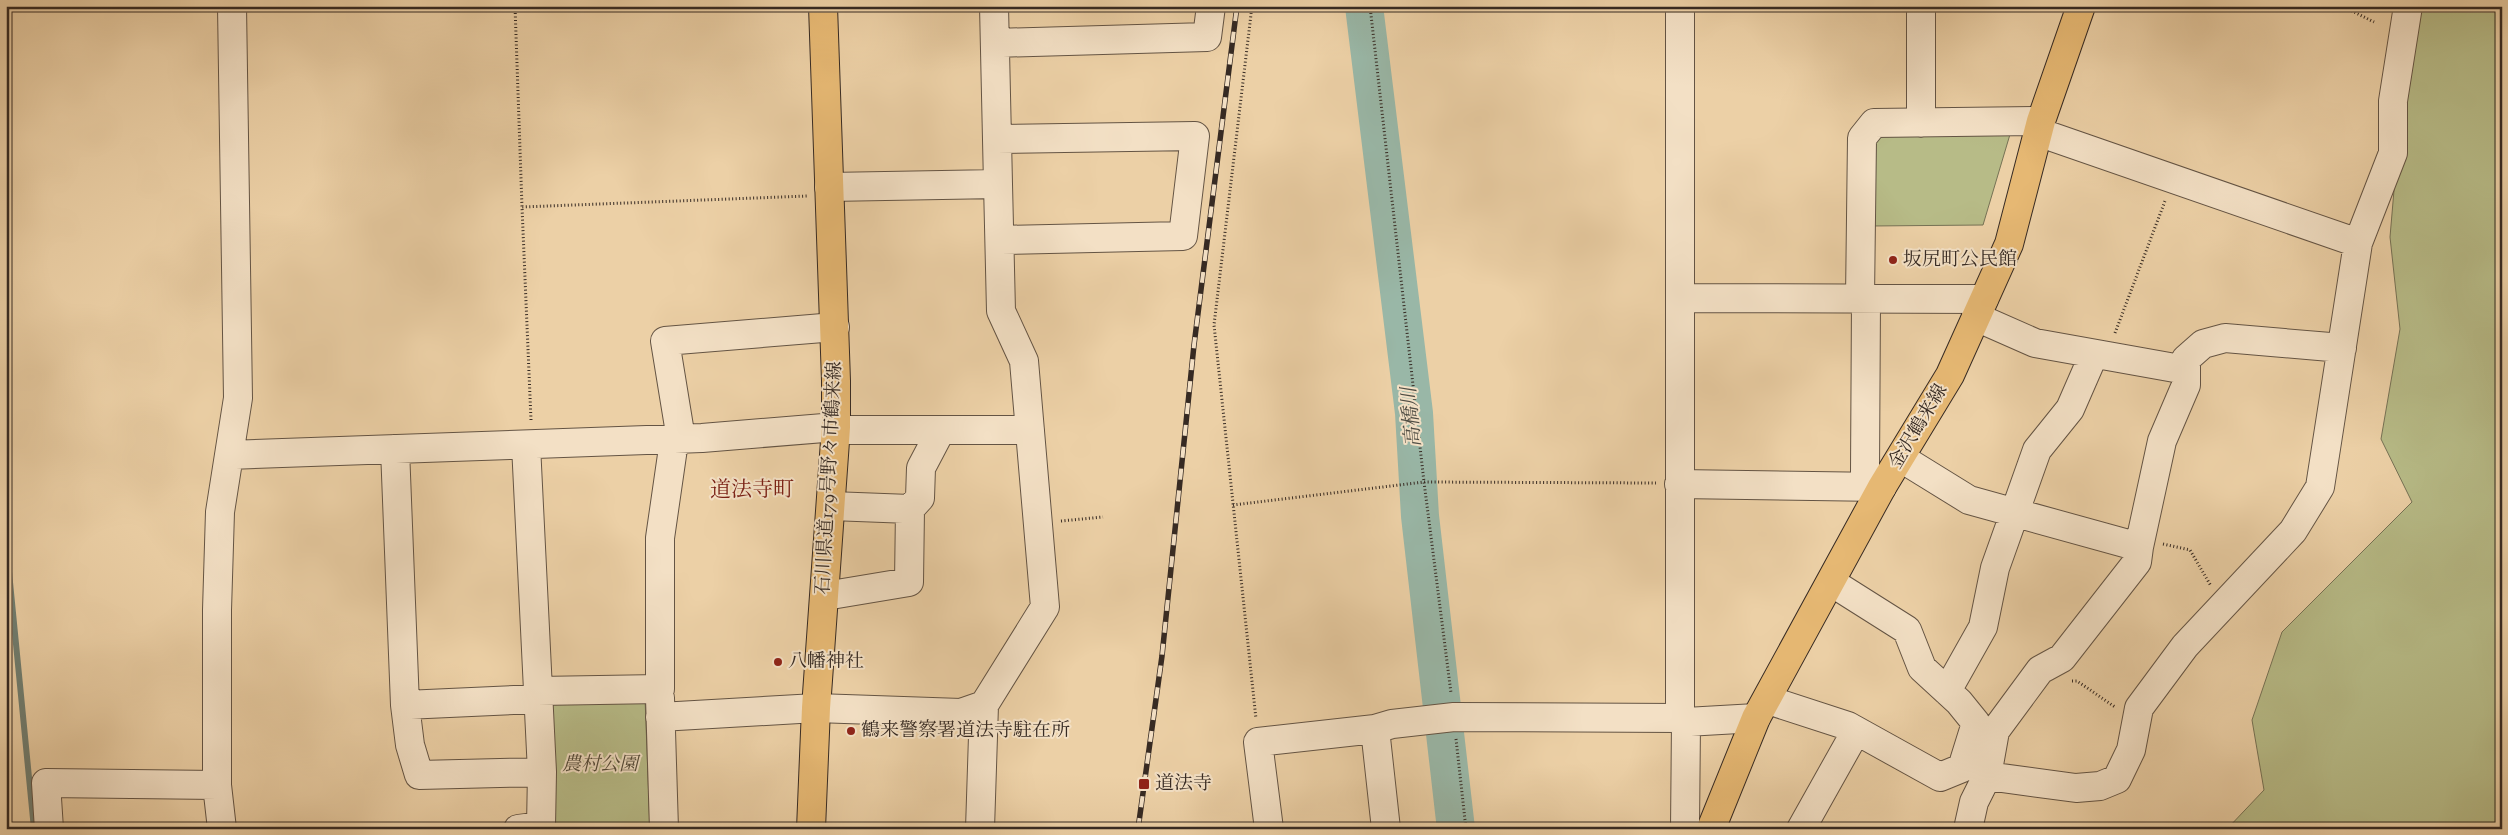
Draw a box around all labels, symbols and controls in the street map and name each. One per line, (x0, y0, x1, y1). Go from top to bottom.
place label: 坂尻町公民館 (1903, 247, 2017, 274)
marker: 坂尻町公民館 (1887, 254, 1899, 266)
street label: 石川県道179号野々市鶴来線 (810, 361, 850, 595)
street label: 金沢鶴来線 (1883, 379, 1955, 475)
water label: 高橋川 (1396, 384, 1430, 448)
district label: 道法寺町 (710, 476, 794, 506)
place label: 八幡神社 (788, 649, 864, 676)
marker: 八幡神社 (772, 656, 784, 668)
place label: 鶴来警察署道法寺駐在所 (861, 718, 1070, 745)
marker: 鶴来警察署道法寺駐在所 (845, 725, 857, 737)
park label: 農村公園 (562, 752, 641, 779)
place label: 道法寺 (1155, 771, 1212, 798)
marker: 道法寺 (1137, 777, 1151, 791)

